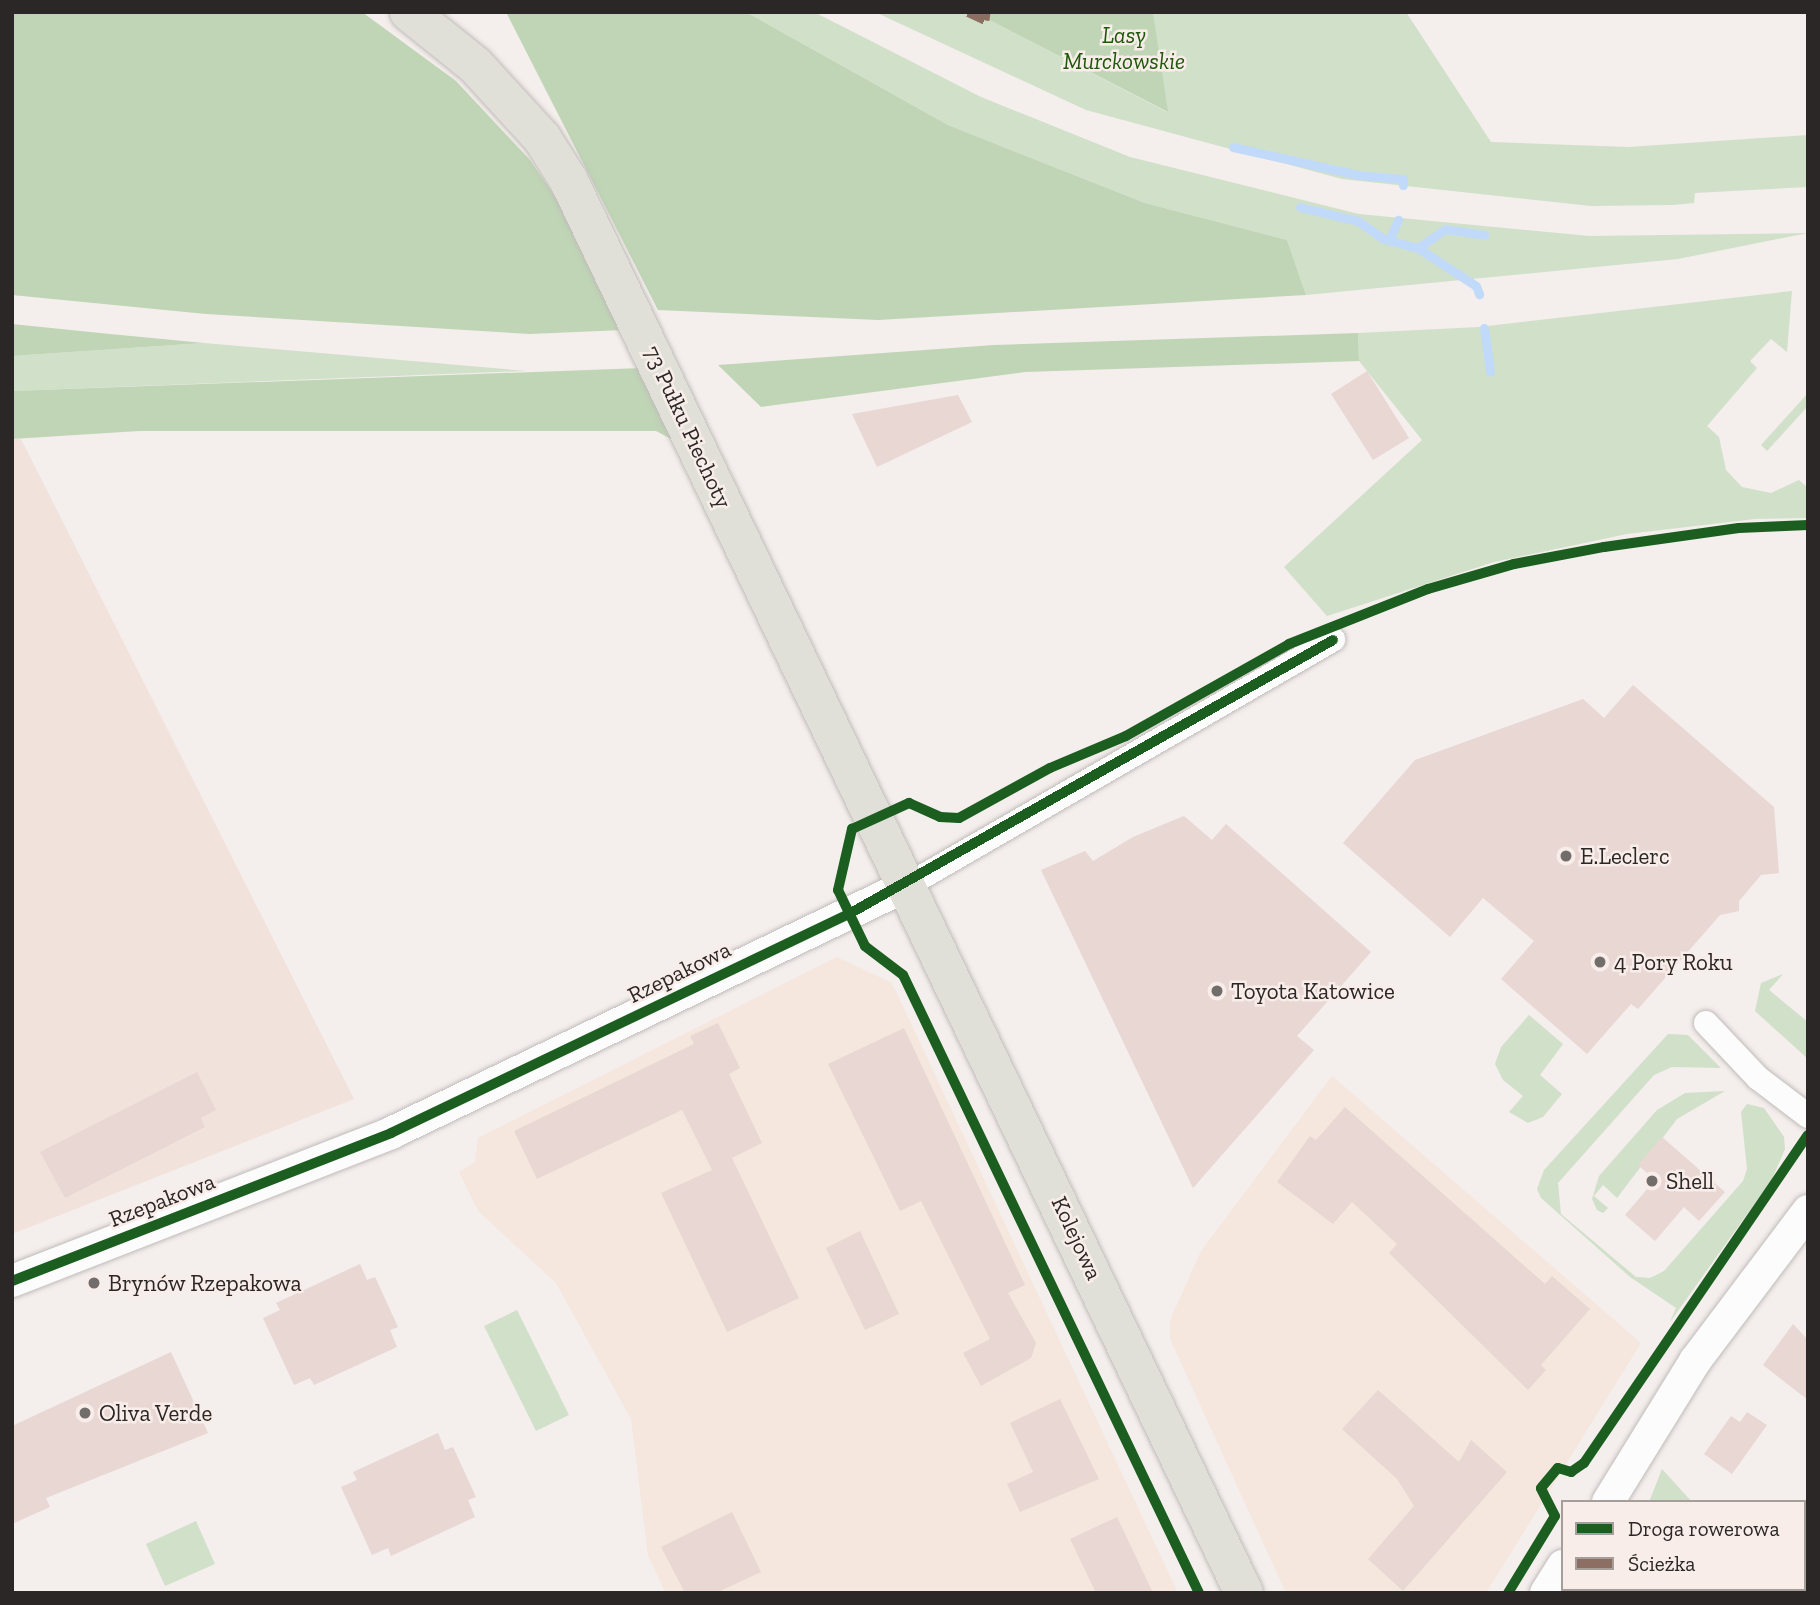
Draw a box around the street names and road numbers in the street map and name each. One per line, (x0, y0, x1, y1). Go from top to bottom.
street label: 73 Pułku Piechoty (638, 341, 738, 513)
street label: Rzepakowa (623, 935, 735, 1009)
street label: Rzepakowa (105, 1167, 219, 1233)
street label: Kolejowa (1046, 1192, 1108, 1284)

